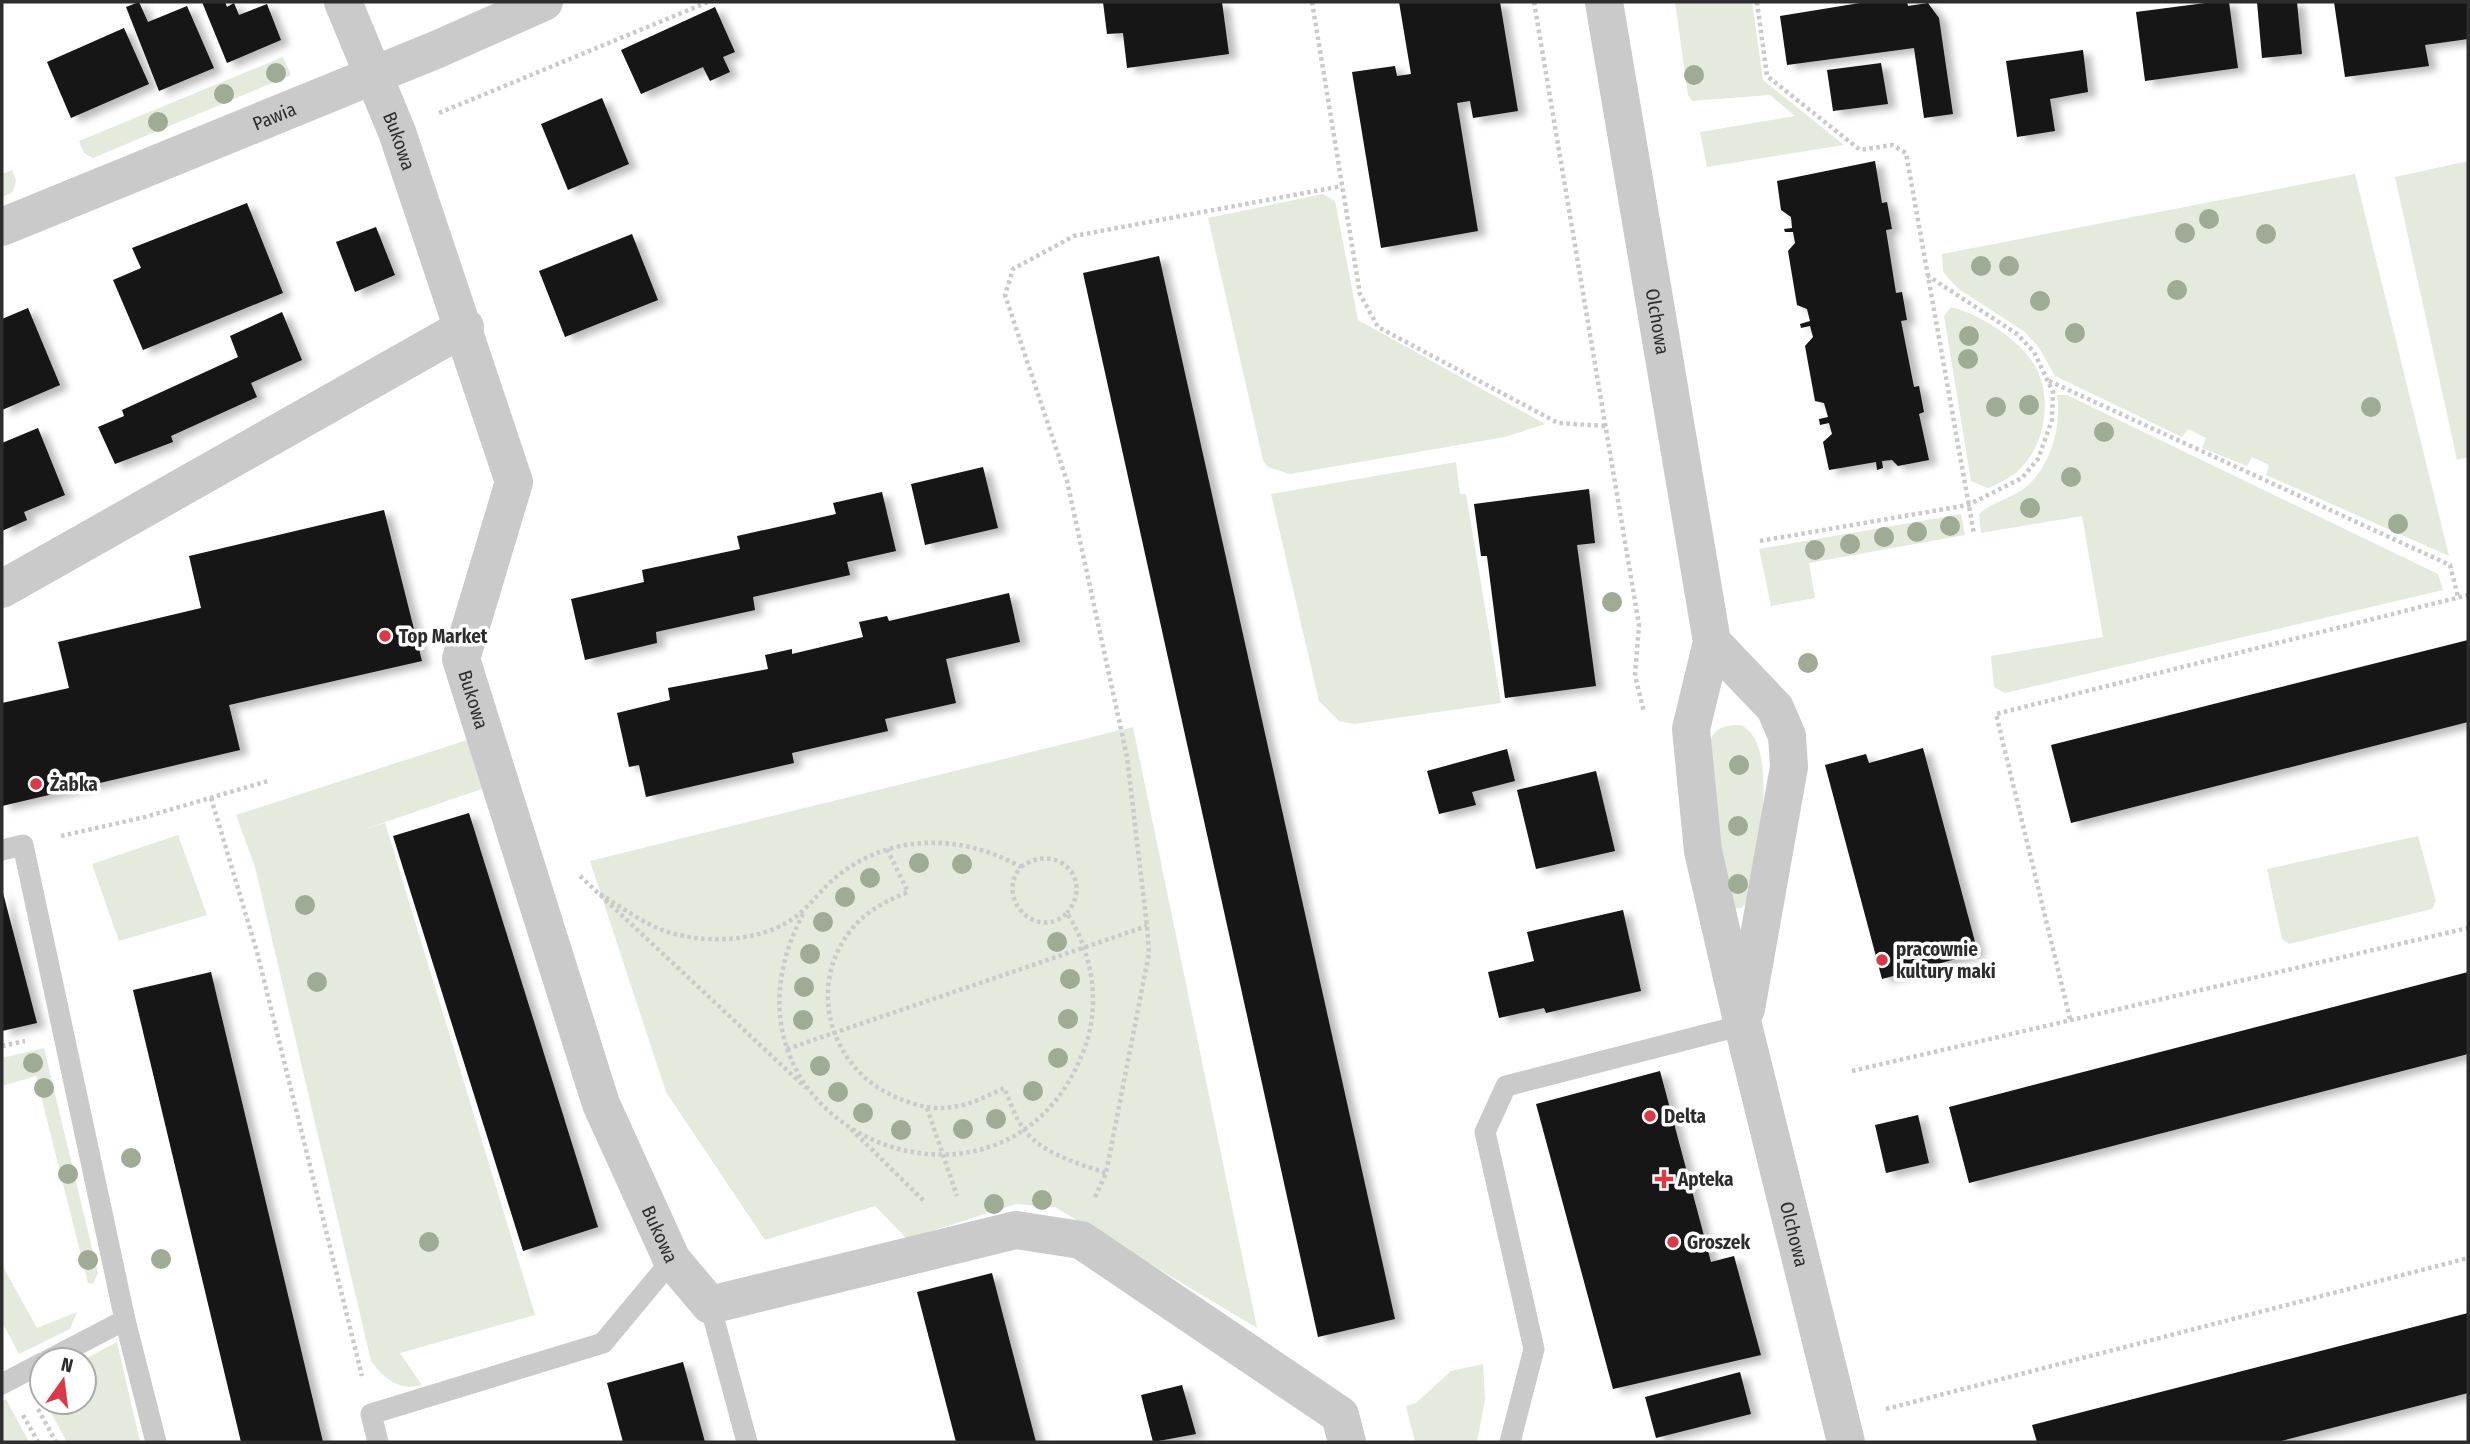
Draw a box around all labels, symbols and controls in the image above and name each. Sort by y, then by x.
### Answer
street label: Pawia [249,97,299,135]
street label: Bukowa [378,108,420,173]
street label: Olchowa [1641,287,1674,356]
place label: Top Market [399,625,488,648]
marker: Top Market [377,628,393,644]
street label: Bukowa [453,667,493,732]
place label: Żabka [50,772,98,796]
marker: Żabka [28,776,44,792]
place label: pracownie kultury maki [1896,938,1996,983]
marker: pracownie kultury maki [1874,952,1890,968]
place label: Delta [1664,1105,1706,1128]
marker: Delta [1642,1108,1658,1124]
place label: Apteka [1677,1168,1733,1191]
marker: Apteka [1656,1171,1672,1187]
street label: Olchowa [1775,1199,1813,1269]
street label: Bukowa [637,1202,683,1267]
place label: Groszek [1687,1231,1751,1254]
marker: Groszek [1665,1234,1681,1250]
north arrow [28,1346,98,1416]
text: N [59,1352,75,1378]

